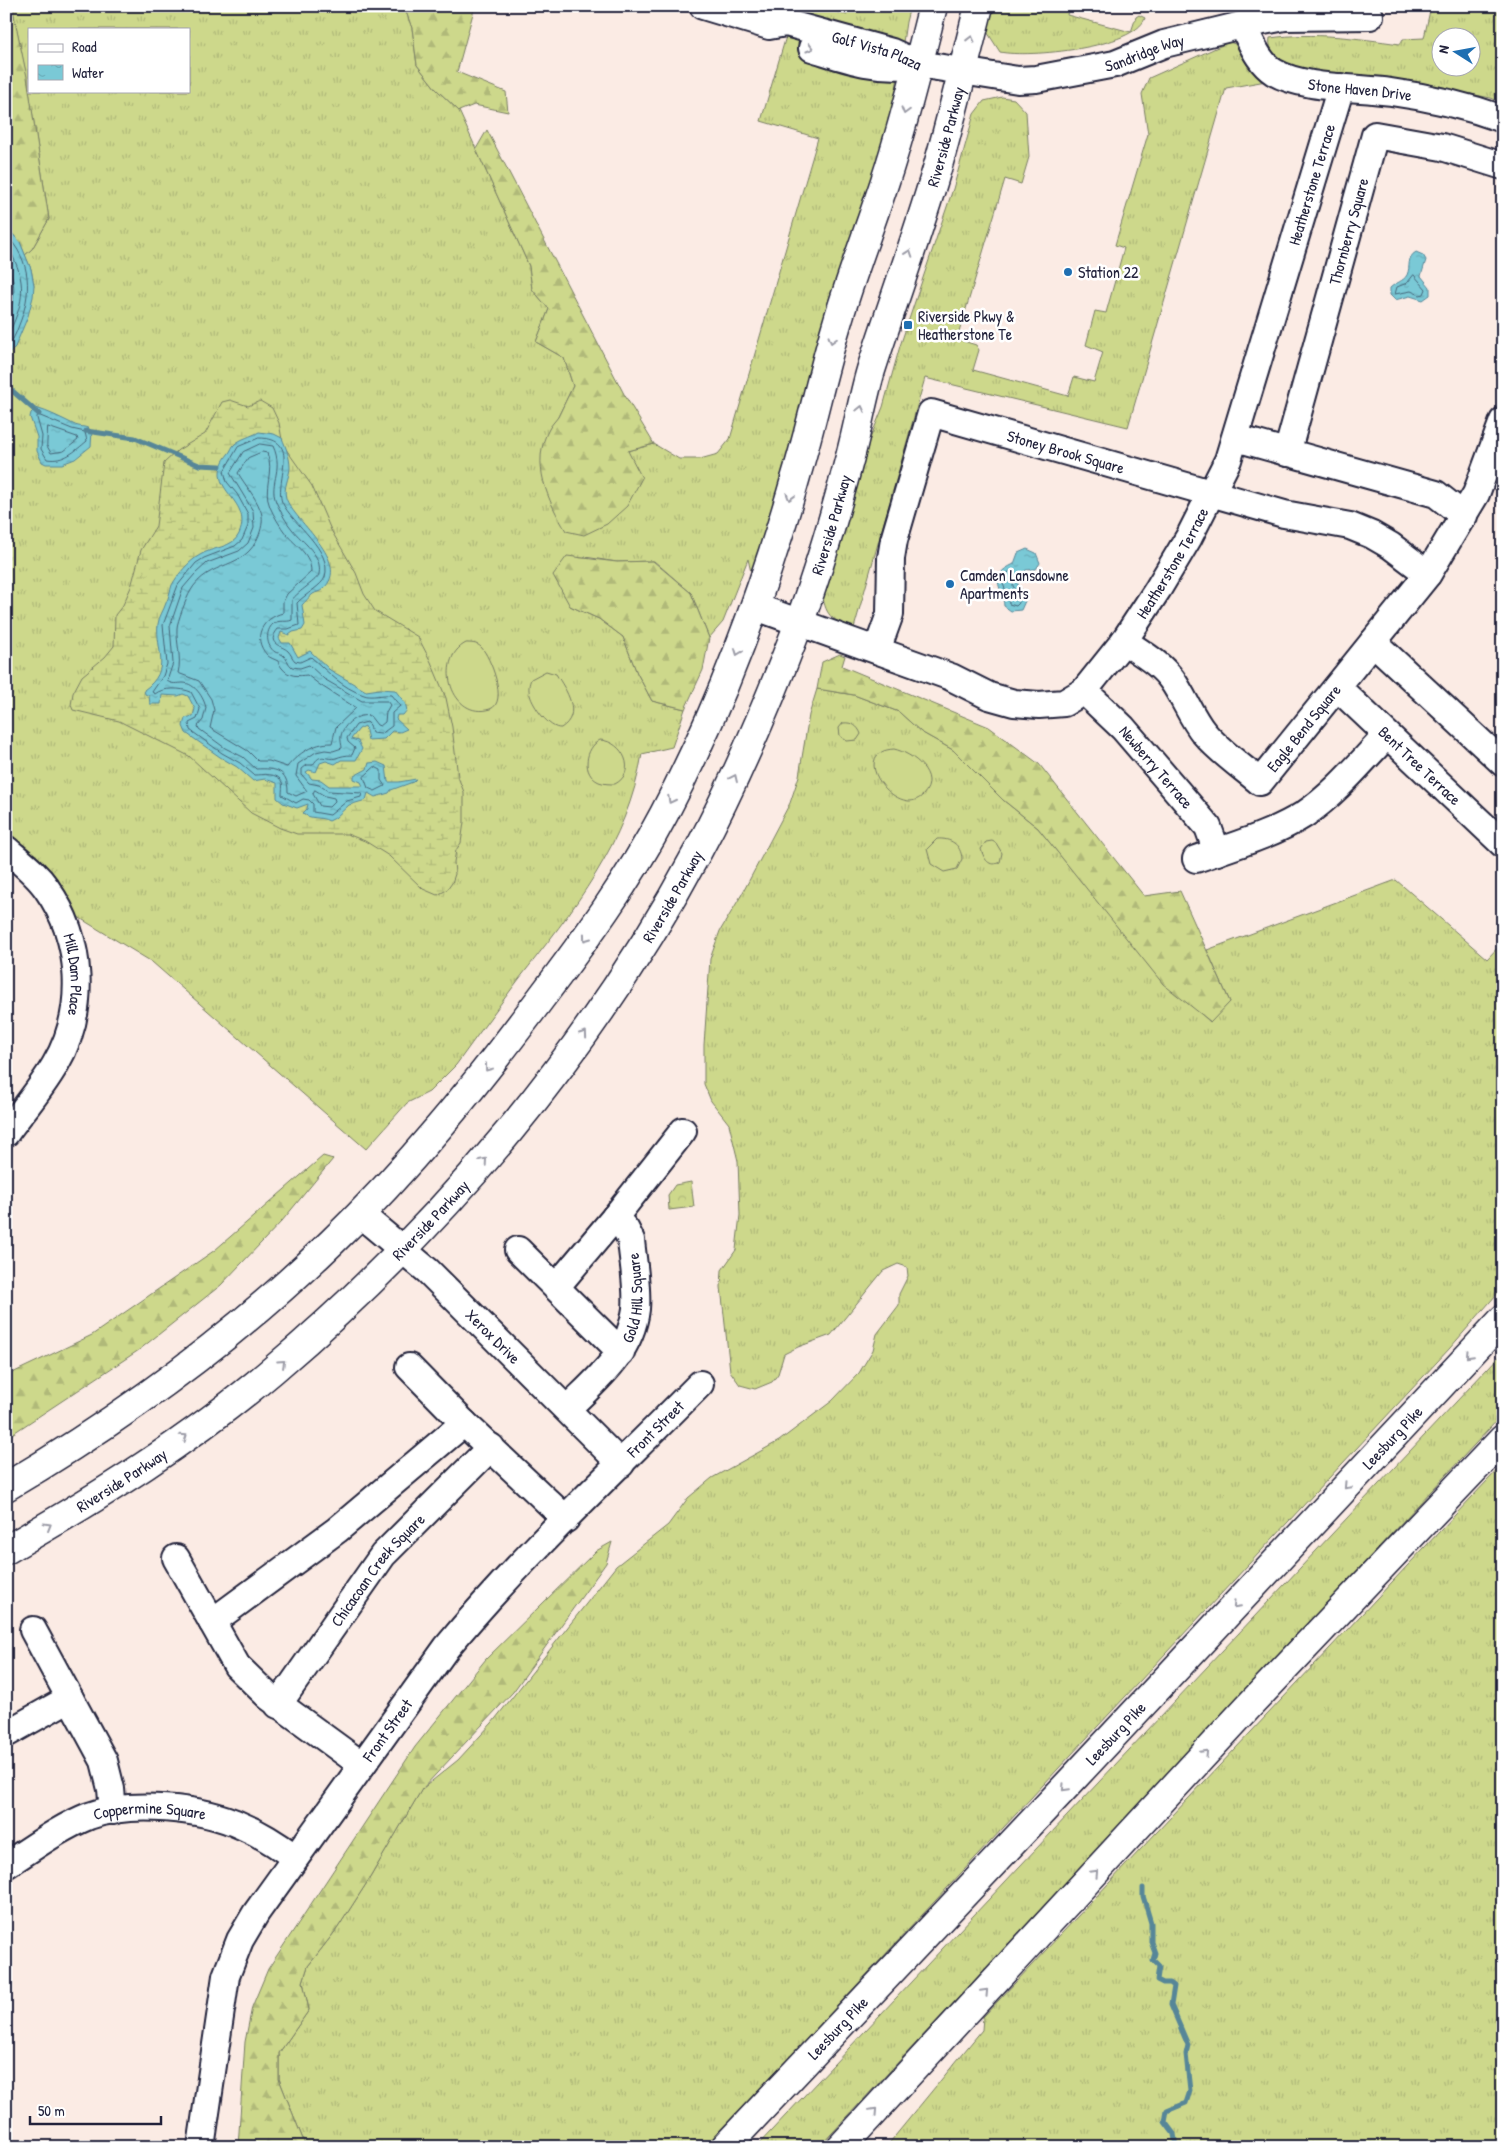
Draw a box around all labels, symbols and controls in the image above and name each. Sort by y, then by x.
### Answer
street label: Golf Vista Plaza [829,25,925,75]
legend [28,28,190,92]
street label: Sandridge Way [1103,28,1186,77]
north arrow [1432,28,1482,78]
one-way arrow [965,35,976,43]
text: Road [72,36,97,57]
one-way arrow [806,42,814,52]
text: N [1433,43,1453,55]
text: Water [72,62,104,83]
street label: Stone Haven Drive [1306,73,1414,106]
street label: Riverside Parkway [921,84,969,190]
one-way arrow [901,106,911,114]
street label: Heatherstone Terrace [1283,121,1340,248]
street label: Thornberry Square [1323,175,1374,287]
one-way arrow [903,250,913,258]
place label: Station 22 [1078,261,1139,283]
marker: Station 22 [1062,266,1074,278]
place label: Riverside Pkwy & Heatherstone Te [918,305,1014,345]
marker: Riverside Pkwy & Heatherstone Te [902,319,914,331]
one-way arrow [827,336,838,345]
one-way arrow [855,404,866,413]
street label: Stoney Brook Square [1005,424,1128,479]
street label: Riverside Parkway [806,472,856,578]
one-way arrow [786,493,796,501]
street label: Heatherstone Terrace [1131,503,1214,623]
place label: Camden Lansdowne Apartments [960,564,1069,604]
marker: Camden Lansdowne Apartments [944,578,956,590]
one-way arrow [734,647,744,656]
street label: Eagle Bend Square [1262,679,1346,776]
street label: Newberry Terrace [1114,721,1199,814]
street label: Bent Tree Terrace [1374,721,1466,810]
one-way arrow [727,774,738,783]
one-way arrow [667,795,677,804]
street label: Riverside Parkway [637,846,708,947]
street label: Mill Dam Place [58,931,88,1018]
one-way arrow [583,932,591,941]
one-way arrow [578,1030,587,1039]
one-way arrow [485,1062,494,1072]
one-way arrow [478,1158,487,1167]
street label: Riverside Parkway [387,1175,474,1265]
street label: Gold Hill Square [616,1251,648,1346]
street label: Xerox Drive [461,1304,526,1369]
one-way arrow [1466,1349,1475,1358]
one-way arrow [276,1359,285,1368]
street label: Front Street [621,1395,689,1463]
street label: Leesburg Pike [1357,1401,1428,1474]
one-way arrow [179,1434,188,1443]
street label: Riverside Parkway [72,1443,171,1517]
one-way arrow [1344,1481,1353,1490]
street label: Chicacoan Creek Square [325,1508,430,1631]
one-way arrow [43,1522,52,1532]
one-way arrow [1233,1599,1242,1608]
street label: Front Street [357,1694,418,1767]
street label: Leesburg Pike [1080,1696,1151,1770]
one-way arrow [1199,1750,1208,1759]
one-way arrow [1062,1782,1071,1791]
street label: Coppermine Square [90,1797,209,1825]
one-way arrow [1089,1869,1098,1878]
one-way arrow [979,1988,988,1997]
street label: Leesburg Pike [802,1991,873,2064]
scale bar [30,2093,161,2125]
text: 50 m [38,2100,65,2121]
one-way arrow [868,2108,877,2117]

